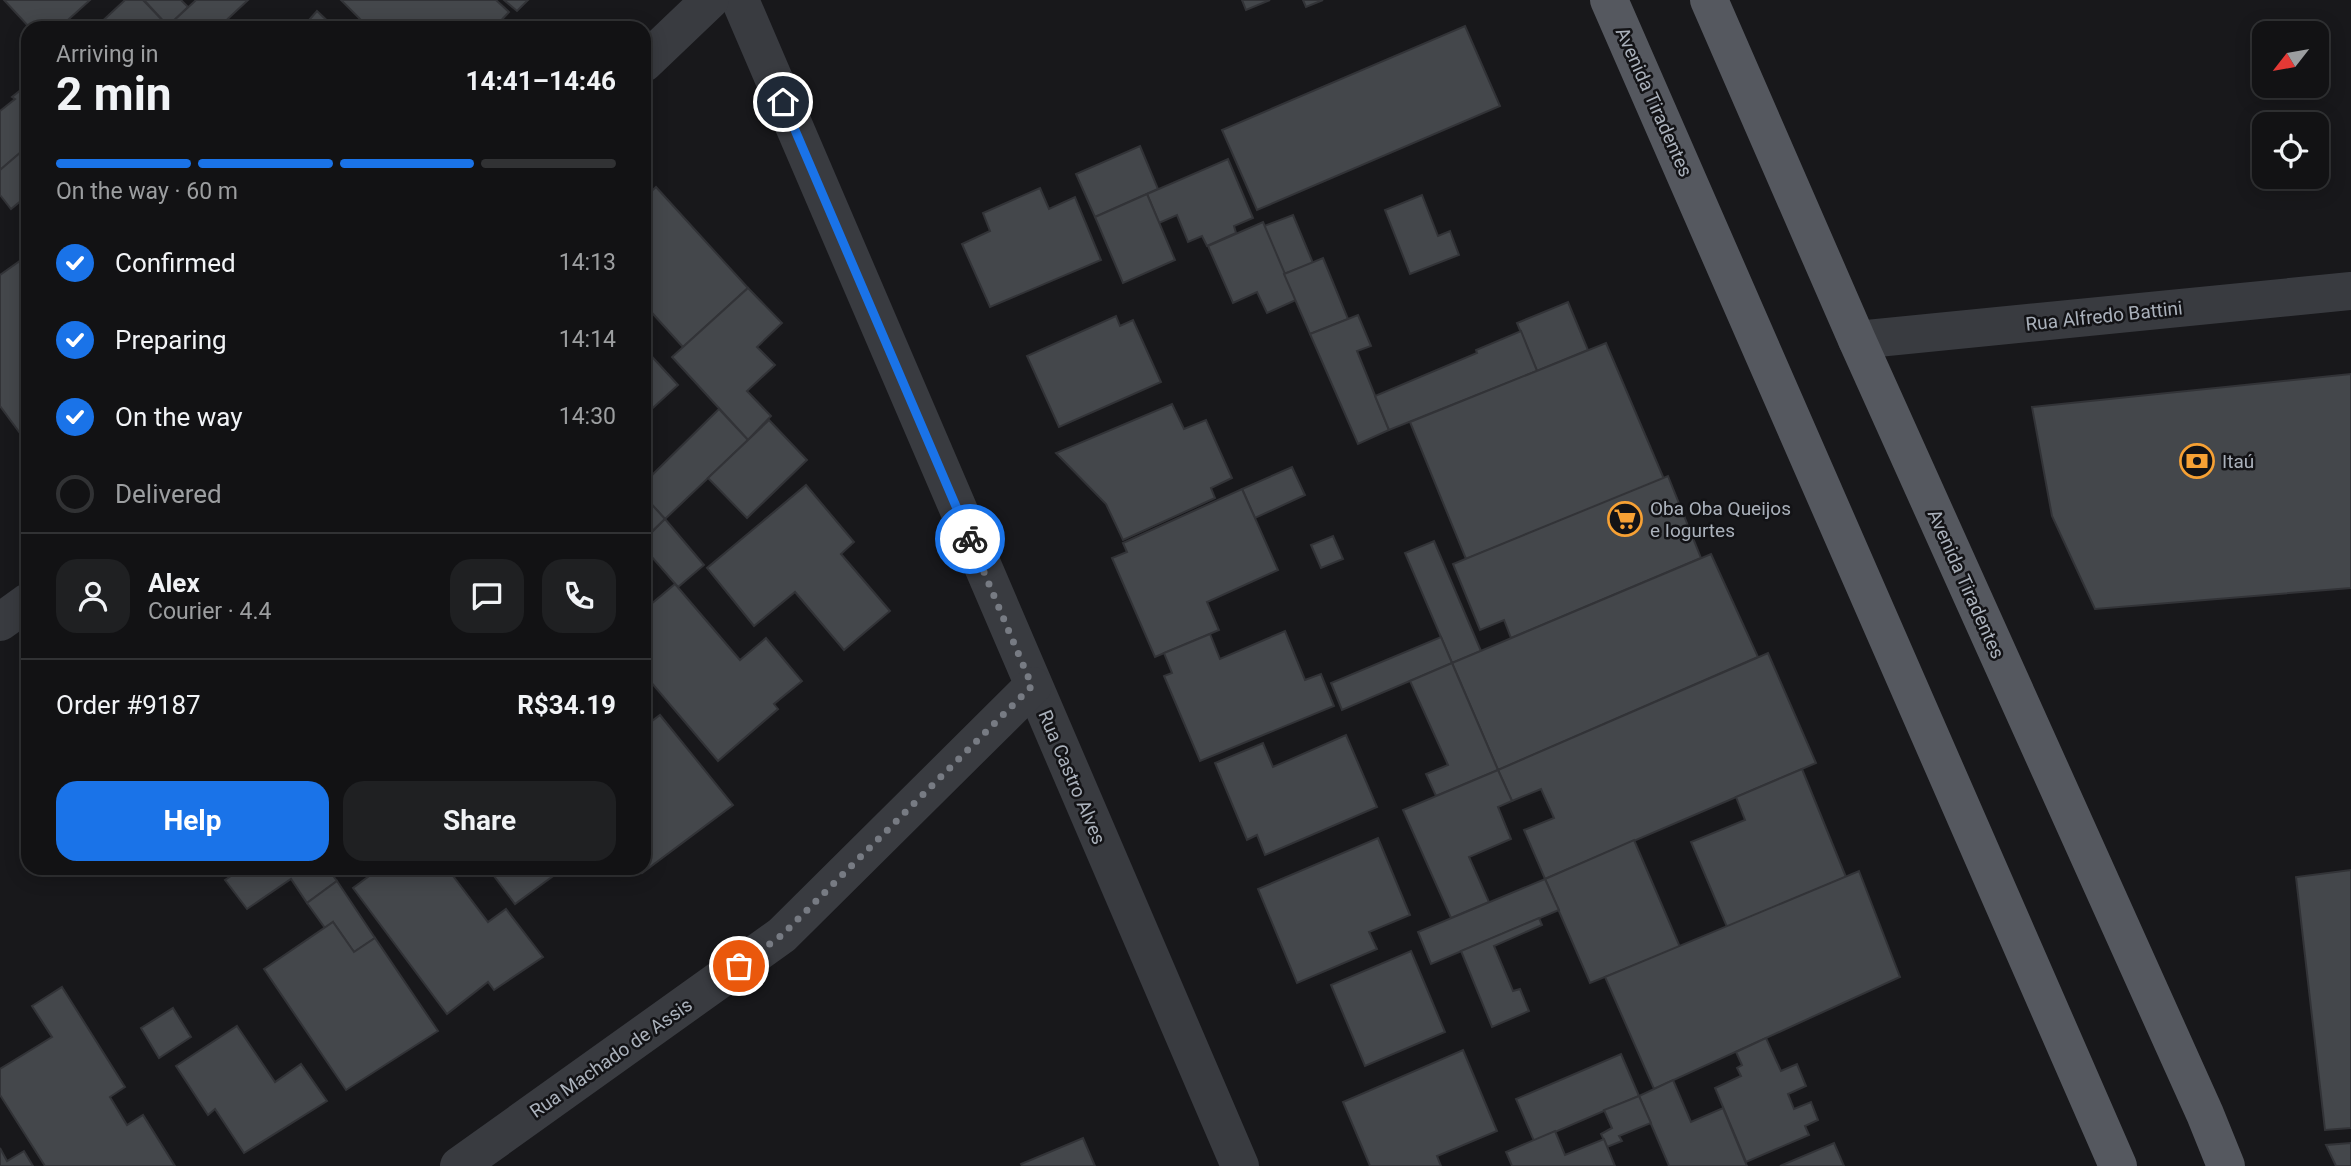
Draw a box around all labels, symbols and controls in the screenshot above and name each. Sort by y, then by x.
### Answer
north arrow [2252,21,2329,98]
map controls [2252,21,2329,189]
street label: Avenida Tiradentes [1611,24,1697,180]
text: Arriving in [56,41,159,68]
text: 14:41–14:46 [466,66,616,96]
text: 2 min [56,67,172,121]
pin [753,72,813,132]
icon: home [764,83,802,121]
button: locate [2252,112,2329,189]
text: On the way · 60 m [56,178,238,205]
icon: check [56,244,94,282]
text: Confirmed [115,248,236,278]
text: 14:13 [559,249,616,276]
street label: Rua Alfredo Battini [2024,296,2184,336]
icon: check [56,321,94,359]
text: Preparing [115,325,227,355]
text: 14:14 [559,326,616,353]
icon: check [56,398,94,436]
text: On the way [115,402,243,432]
text: 14:30 [559,403,616,430]
bank icon: Itaú [2178,442,2216,480]
place label: Itaú [2222,450,2254,473]
text: Delivered [115,479,222,509]
place label: Oba Oba Queijos e Iogurtes [1650,497,1791,542]
supermarket icon: Oba Oba Queijos e Iogurtes [1606,500,1644,538]
courier [935,504,1005,574]
street label: Avenida Tiradentes [1923,506,2009,662]
icon: bike [951,520,989,558]
button: person [56,559,130,633]
button: chat [450,559,524,633]
button: phone [542,559,616,633]
text: Alex [148,568,200,598]
text: Courier · 4.4 [148,598,271,625]
text: Order #9187 [56,690,201,720]
text: R$34.19 [517,690,616,720]
street label: Rua Castro Alves [1033,706,1111,848]
button: Help [56,781,329,861]
button: Share [343,781,616,861]
pin [709,936,769,996]
icon: bag [720,947,758,985]
street label: Rua Machado de Assis [525,993,697,1123]

